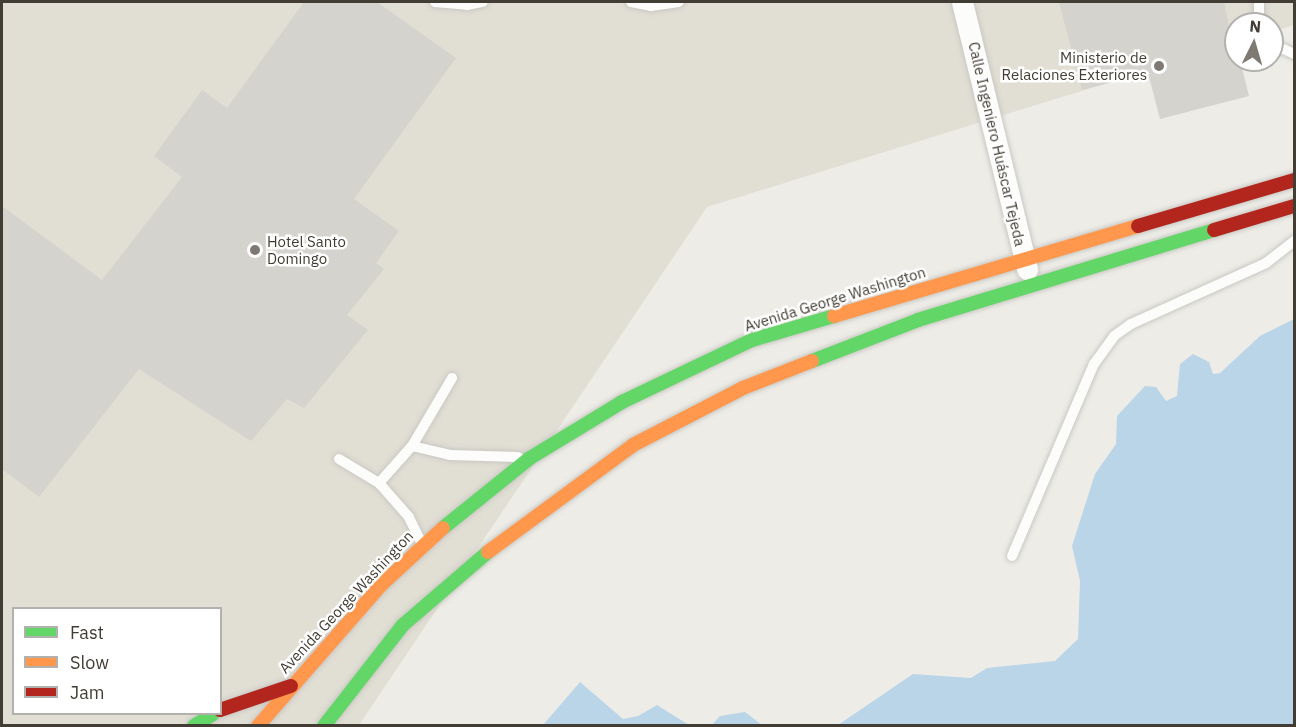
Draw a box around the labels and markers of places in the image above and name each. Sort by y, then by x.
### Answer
place label: Ministerio de Relaciones Exteriores [1002,48,1147,83]
marker: Ministerio de Relaciones Exteriores [1152,59,1166,73]
place label: Hotel Santo Domingo [267,232,346,267]
marker: Hotel Santo Domingo [248,243,262,257]

